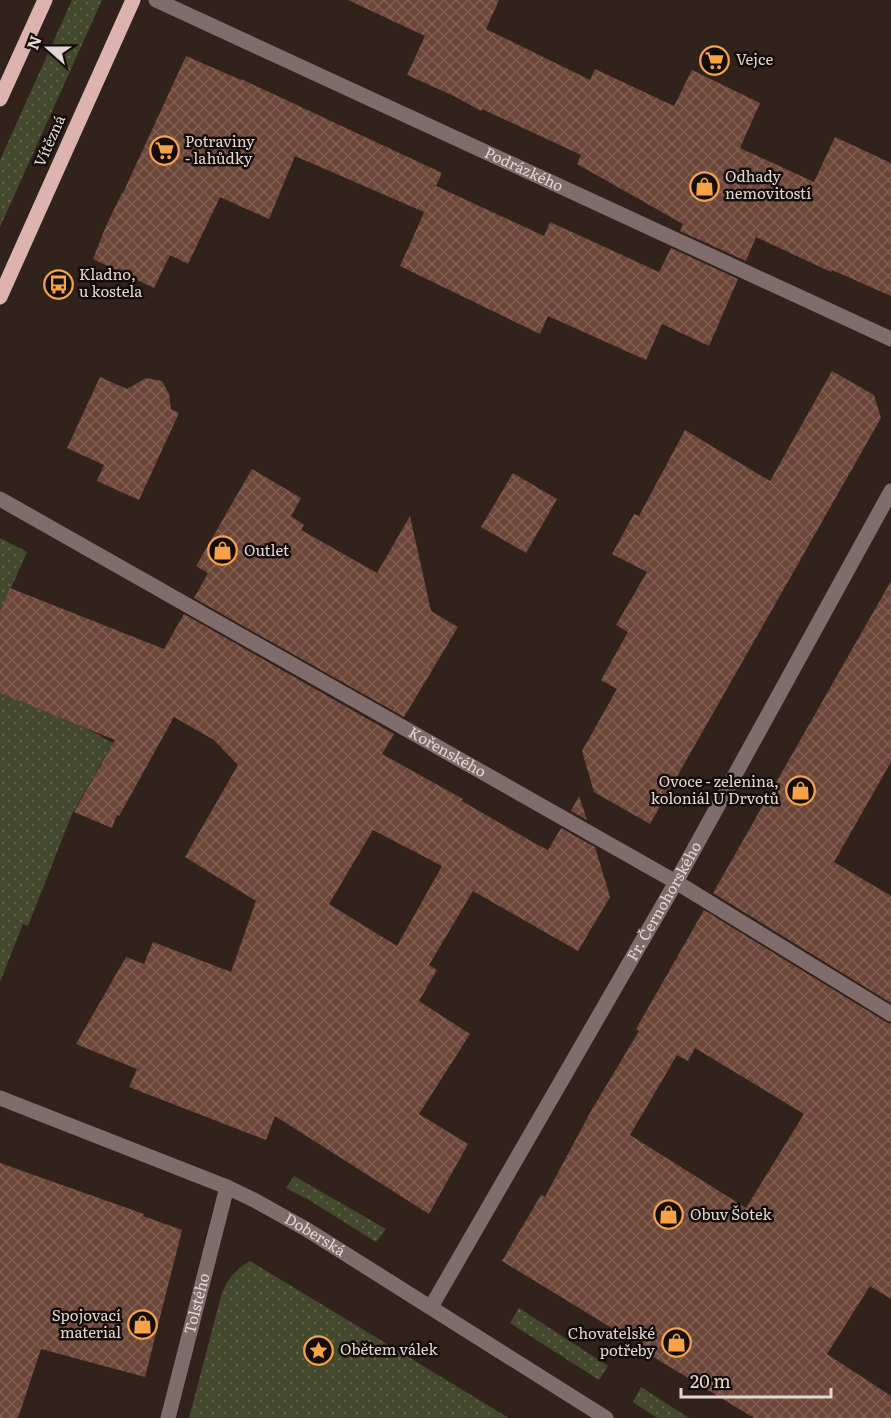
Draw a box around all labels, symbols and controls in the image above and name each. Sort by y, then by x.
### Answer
north arrow [18,18,78,78]
text: N [19,32,47,53]
supermarket icon: Vejce [699,44,731,76]
place label: Vejce [736,47,773,70]
street label: Vítězná [27,110,71,170]
place label: Potraviny - lahůdky [185,129,255,169]
supermarket icon: Potraviny - lahůdky [148,135,180,167]
street label: Podrázkého [481,140,568,197]
place label: Odhady nemovitostí [725,164,811,204]
shop icon: Odhady nemovitostí [688,170,720,202]
place label: Kladno, u kostela [79,262,143,302]
bus stop icon: Kladno, u kostela [42,268,74,300]
shop icon: Outlet [207,535,239,567]
place label: Outlet [244,538,289,561]
street label: Kořenského [405,720,491,782]
place label: Ovoce - zelenina, koloniál U Drvotů [651,769,779,809]
shop icon: Ovoce - zelenina, koloniál U Drvotů [784,775,816,807]
street label: Fr. Černohorského [620,836,706,965]
shop icon: Obuv Šotek [653,1199,685,1231]
place label: Obuv Šotek [690,1202,772,1225]
street label: Doberská [281,1206,351,1262]
street label: Tolstého [177,1270,215,1336]
place label: Spojovací material [52,1303,121,1343]
shop icon: Spojovací material [126,1309,158,1341]
place label: Chovatelské potřeby [568,1321,655,1361]
shop icon: Chovatelské potřeby [660,1327,692,1359]
place icon: Obětem válek [303,1334,335,1366]
place label: Obětem válek [340,1337,438,1360]
scale bar [681,1361,831,1399]
text: 20 m [690,1367,731,1394]

